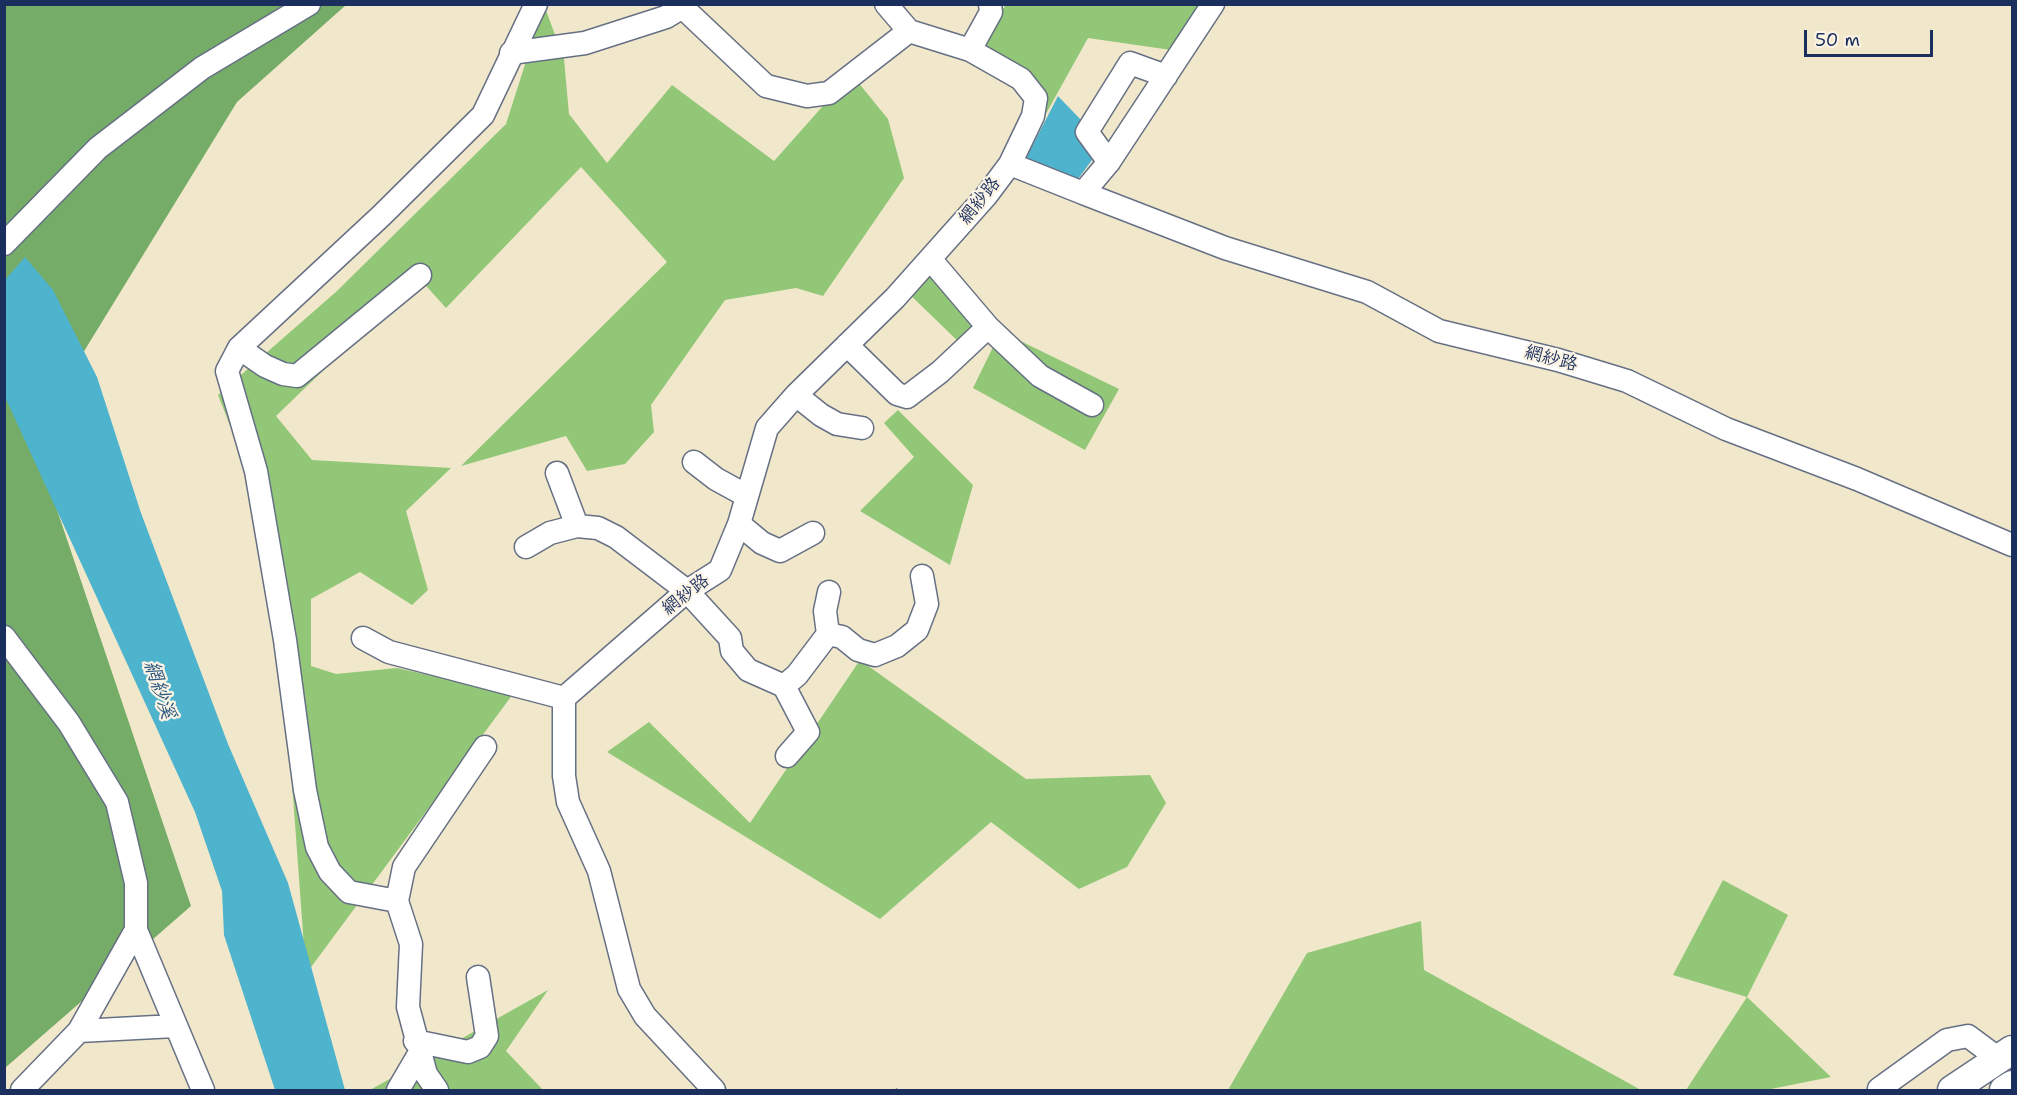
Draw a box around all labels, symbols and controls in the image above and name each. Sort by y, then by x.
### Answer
scale bar [1807,18,1936,56]
text: 50 m [1815,28,1860,52]
street label: 網紗路 [955,173,1005,229]
street label: 網紗路 [1522,342,1580,376]
street label: 網紗路 [658,570,714,620]
water label: 網紗溪 [138,658,180,722]

